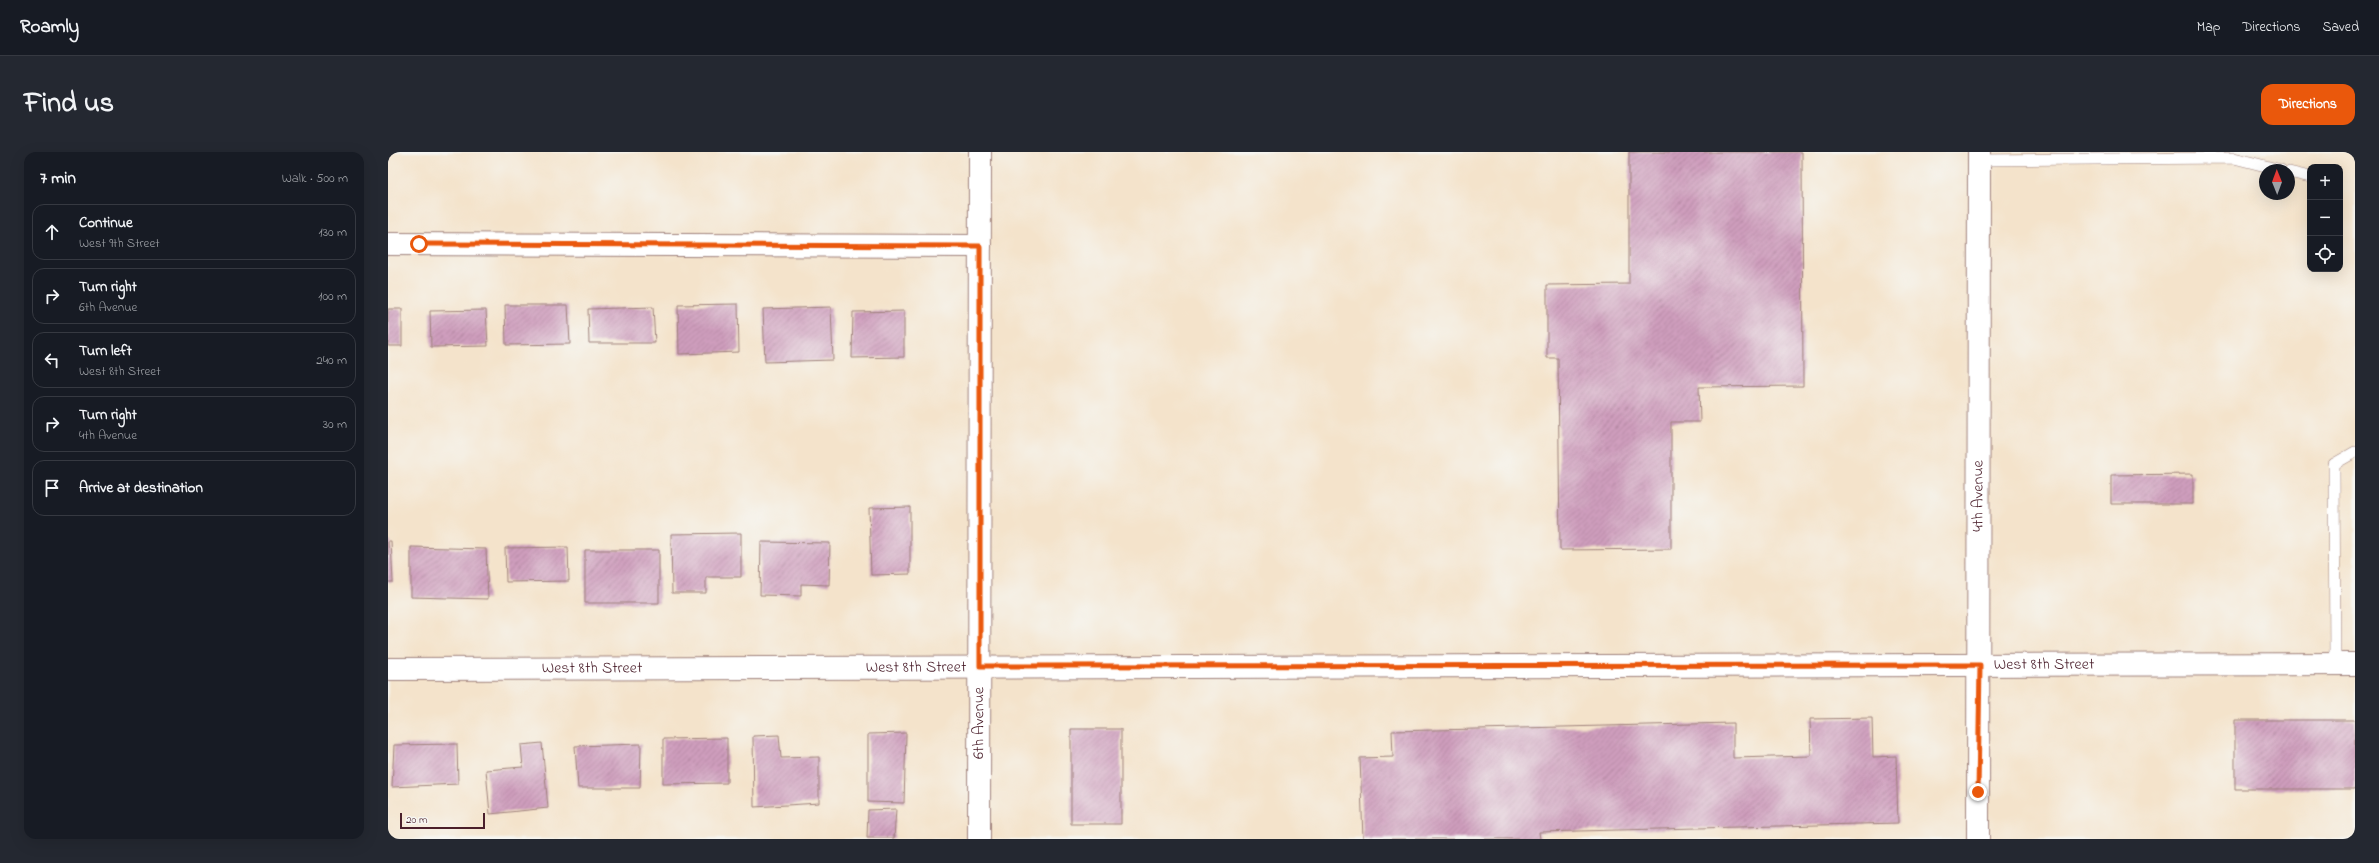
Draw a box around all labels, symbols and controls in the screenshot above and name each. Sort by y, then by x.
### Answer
text: Roamly [20,14,79,41]
text: Map [2197,17,2220,38]
text: Directions [2242,17,2300,38]
text: Saved [2322,17,2359,38]
text: Find us [24,84,114,125]
button: Directions [2261,84,2355,125]
north arrow [2259,164,2295,200]
map controls [2307,164,2343,272]
button: + [2307,164,2343,200]
text: 7 min [40,166,76,191]
text: Walk · 500 m [282,169,348,188]
button: − [2307,200,2343,236]
text: Continue [79,212,133,234]
icon: ahead [41,221,63,243]
text: 130 m [319,223,347,242]
text: West 9th Street [79,234,160,253]
route start [410,235,428,253]
button: locate [2307,236,2343,272]
text: Turn right [79,276,137,298]
icon: right [41,285,63,307]
text: 100 m [318,287,347,306]
text: 6th Avenue [79,298,137,317]
text: Turn left [79,340,132,362]
icon: left [41,349,63,371]
text: 240 m [316,351,347,370]
text: West 8th Street [79,362,161,381]
text: Turn right [79,404,137,426]
icon: right [41,413,63,435]
text: 30 m [323,415,347,434]
text: 4th Avenue [79,426,137,445]
street label: 4th Avenue [1966,459,1991,532]
icon: arrive [41,477,63,499]
text: Arrive at destination [79,477,203,499]
street label: West 8th Street [1994,653,2095,677]
street label: West 8th Street [542,656,643,681]
street label: West 8th Street [866,656,967,680]
street label: 6th Avenue [967,686,991,759]
route end [1969,783,1987,801]
scale bar [400,811,485,830]
text: 20 m [406,812,428,828]

